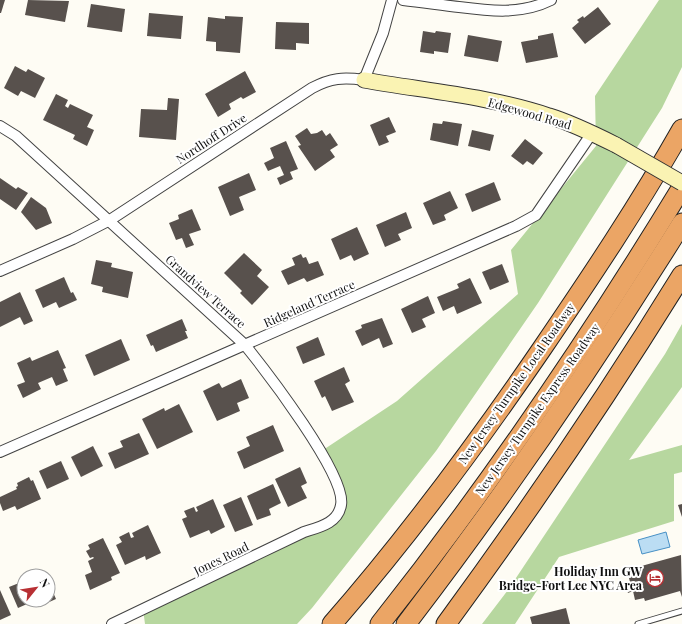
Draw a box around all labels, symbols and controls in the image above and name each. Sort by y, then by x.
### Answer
street label: Edgewood Road [486,93,574,133]
street label: Nordhoff Drive [173,109,249,167]
street label: Grandview Terrace [163,251,249,331]
street label: Ridgeland Terrace [261,276,357,330]
street label: New Jersey Turnpike Local Roadway [454,299,578,467]
street label: New Jersey Turnpike Express Roadway [471,320,603,498]
street label: Jones Road [190,538,251,579]
place label: Holiday Inn GW Bridge-Fort Lee NYC Area [499,563,643,593]
north arrow [16,568,56,608]
hotel icon: Holiday Inn GW Bridge-Fort Lee NYC Area [645,568,665,588]
text: N [37,576,54,590]

